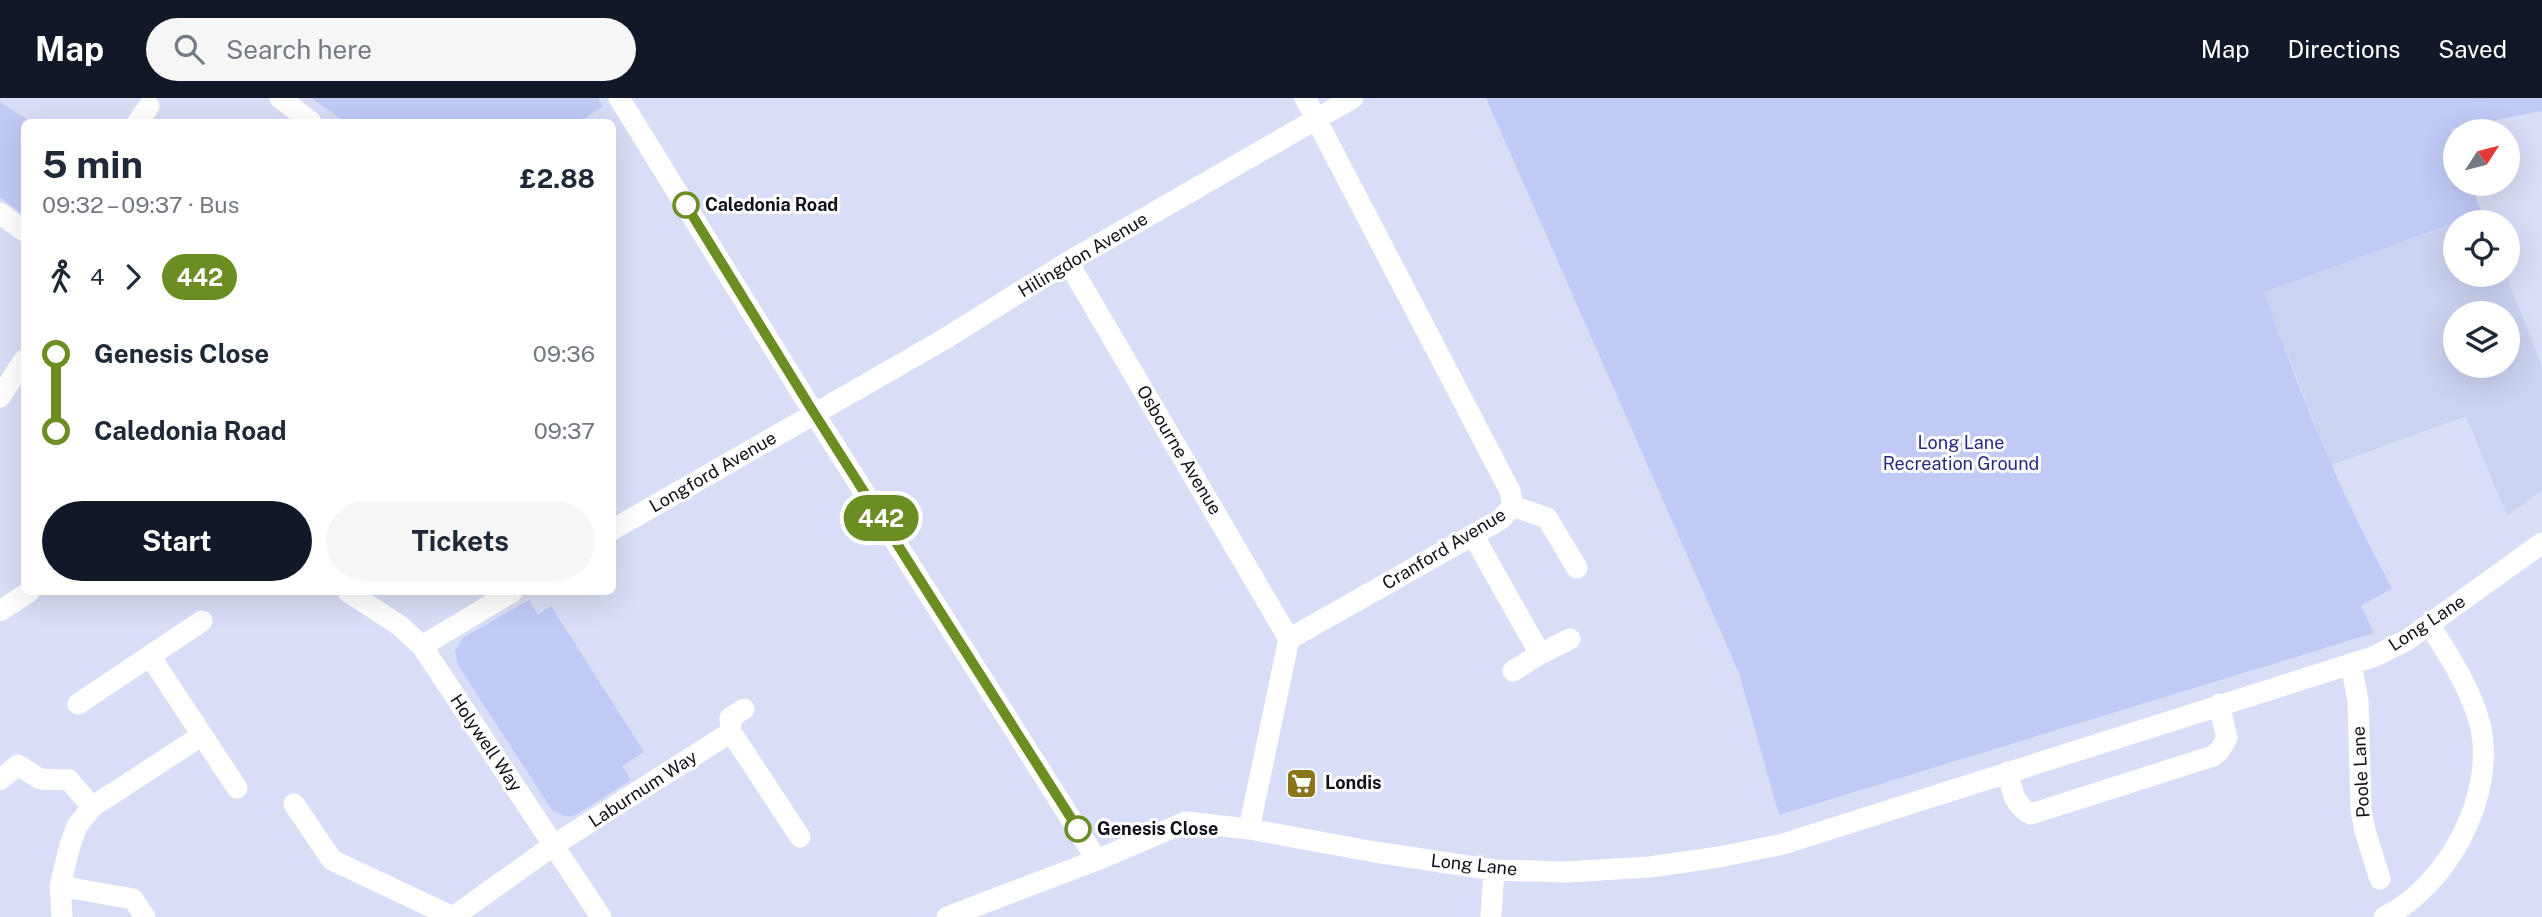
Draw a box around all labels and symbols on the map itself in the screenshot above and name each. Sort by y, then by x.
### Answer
north arrow [2443,119,2520,196]
marker: Caledonia Road [673,192,699,218]
place label: Caledonia Road [705,194,838,215]
street label: Hilingdon Avenue [1014,208,1151,301]
street label: Osbourne Avenue [1132,381,1226,518]
street label: Longford Avenue [646,427,780,516]
park label: Long Lane Recreation Ground [1883,432,2039,474]
line badge: 442 [841,495,921,541]
street label: Cranford Avenue [1378,503,1509,594]
street label: Long Lane [2385,590,2469,655]
street label: Holywell Way [446,690,527,796]
street label: Poole Lane [2348,726,2373,818]
street label: Laburnum Way [585,746,701,831]
supermarket icon: Londis [1285,766,1319,800]
place label: Londis [1325,772,1382,793]
marker: Genesis Close [1065,816,1091,842]
place label: Genesis Close [1097,818,1218,839]
street label: Long Lane [1430,850,1518,879]

